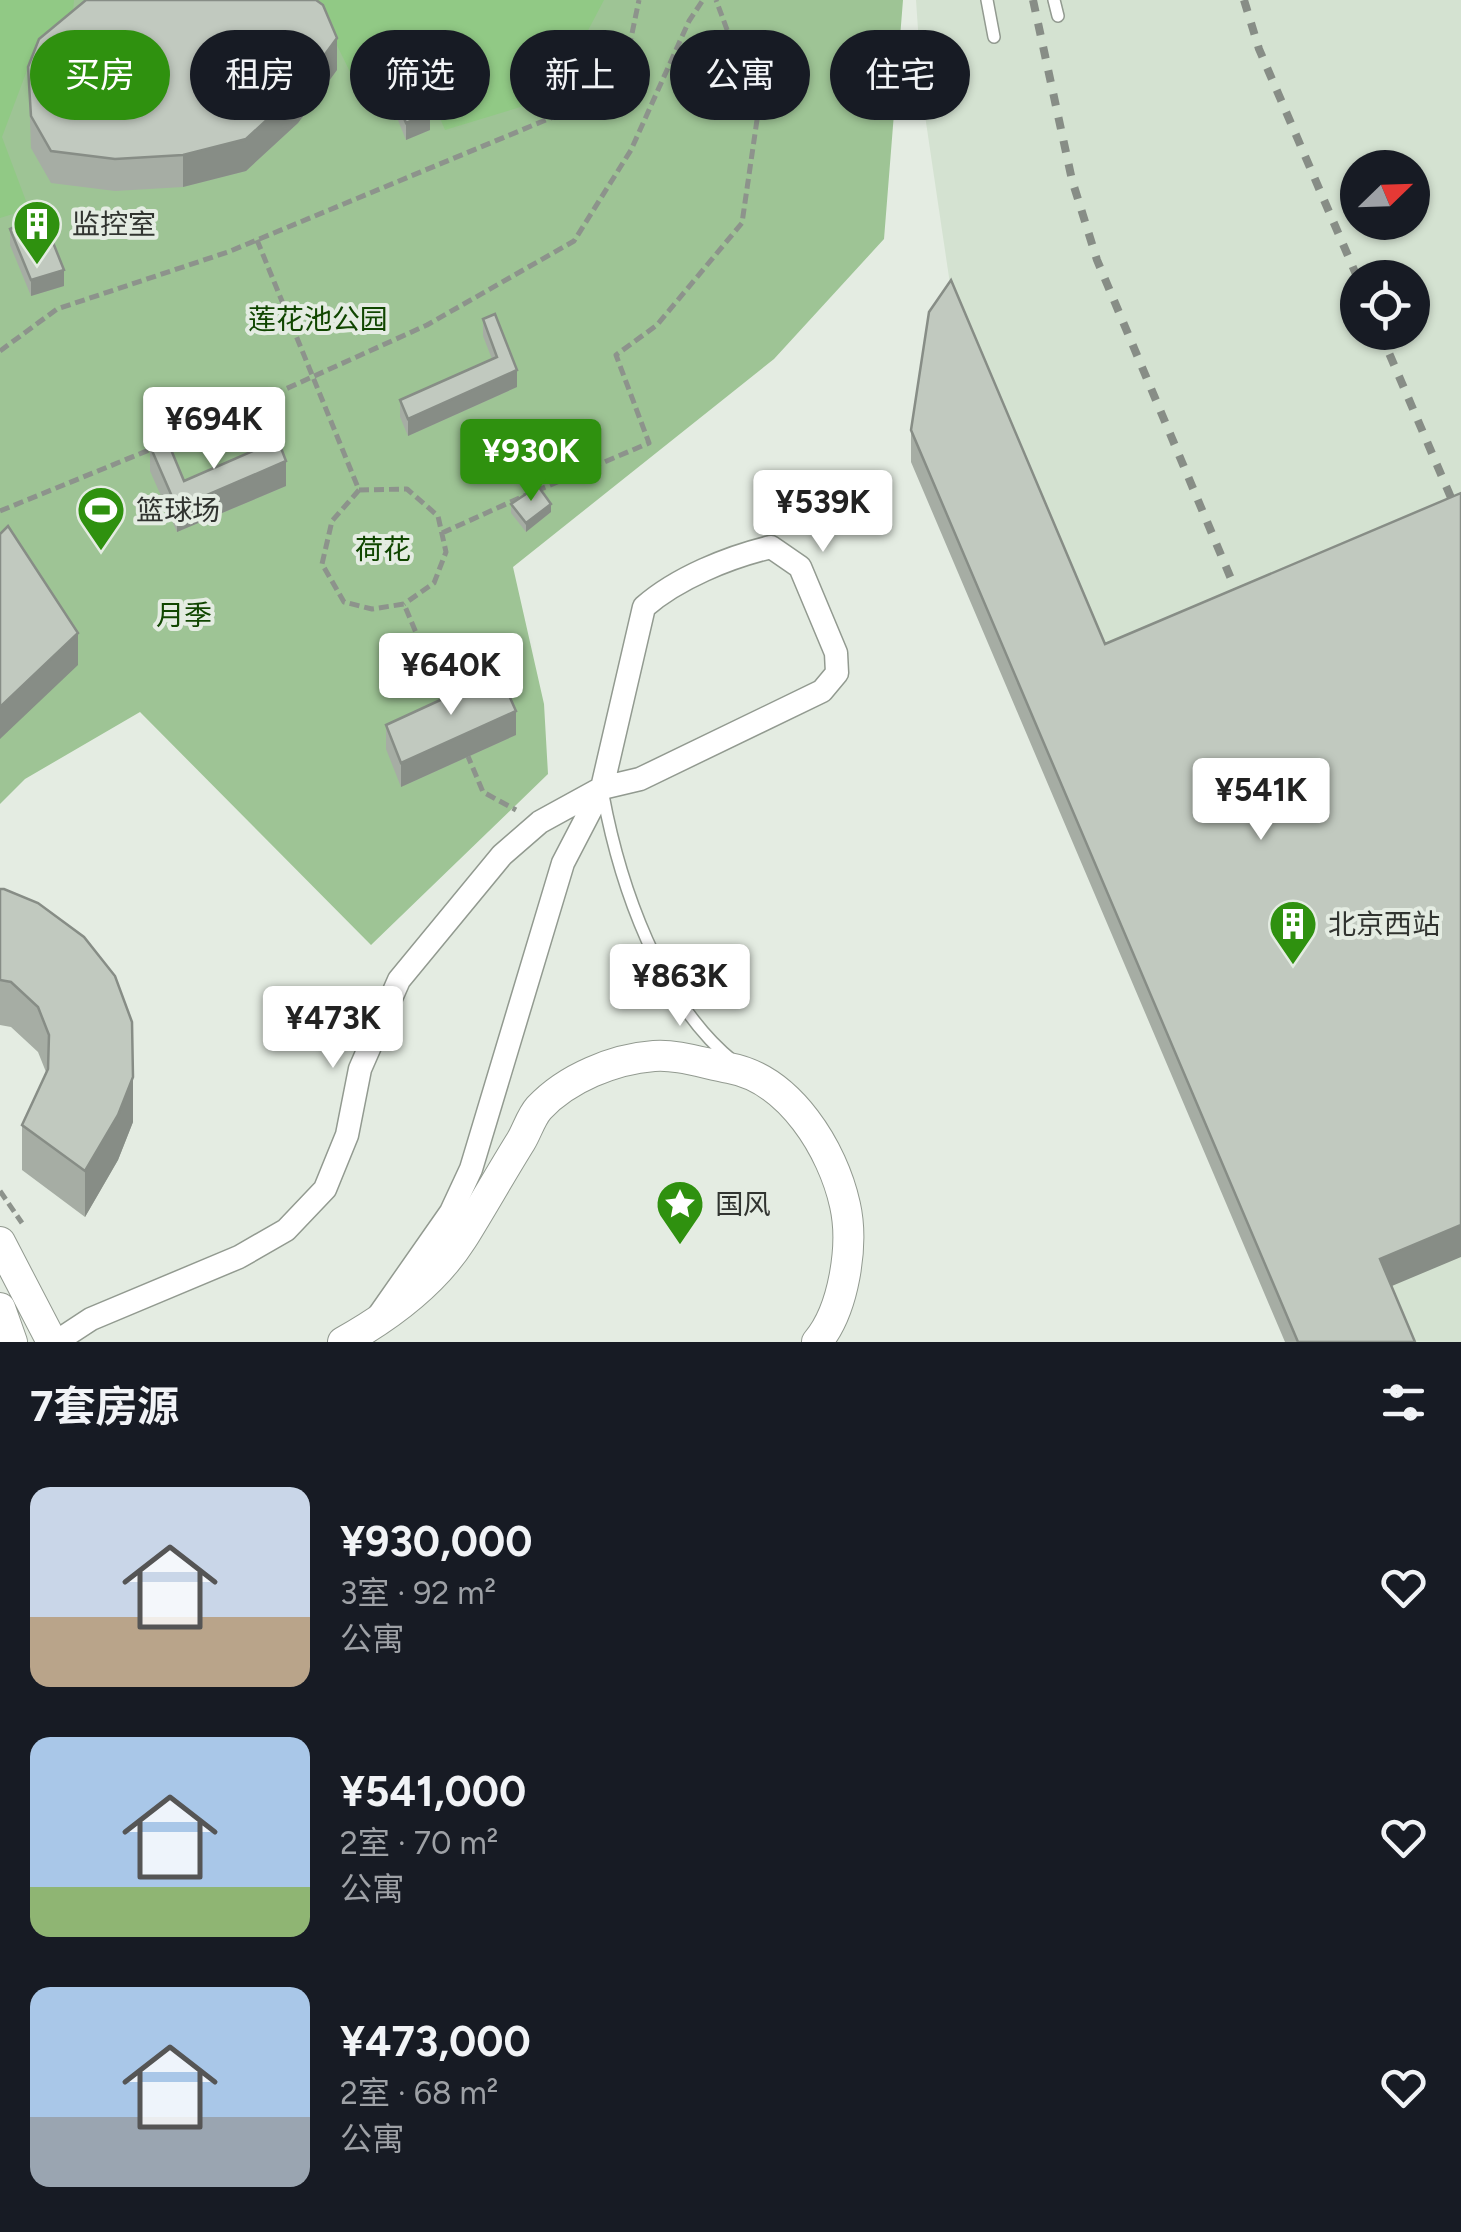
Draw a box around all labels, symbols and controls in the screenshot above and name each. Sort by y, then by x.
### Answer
chip: 买房 [30,30,170,120]
chip: 租房 [190,30,330,120]
chip: 筛选 [350,30,490,120]
chip: 新上 [510,30,650,120]
chip: 公寓 [670,30,810,120]
chip: 住宅 [830,30,970,120]
north arrow [1340,150,1430,240]
map controls [1340,150,1430,350]
building icon: 监控室 [11,198,63,266]
place label: 监控室 [72,207,156,241]
button: locate [1340,260,1430,350]
park label: 莲花池公园 [248,302,388,336]
pin: ¥694K [144,387,284,472]
text: ¥694K [165,400,263,438]
pin: ¥930K [461,419,601,504]
text: ¥930K [482,432,580,470]
pin: ¥539K [753,470,893,555]
text: ¥539K [775,483,871,521]
sports icon: 篮球场 [75,484,127,552]
place label: 篮球场 [136,493,220,527]
park label: 荷花 [355,532,411,566]
park label: 月季 [156,598,212,632]
pin: ¥640K [381,633,521,718]
text: ¥640K [401,646,501,684]
pin: ¥541K [1191,758,1331,843]
text: ¥541K [1215,771,1307,809]
building icon: 北京西站 [1267,898,1319,966]
place label: 北京西站 [1328,907,1440,941]
pin: ¥863K [610,944,750,1029]
text: ¥863K [632,957,728,995]
pin: ¥473K [263,986,403,1071]
text: ¥473K [285,999,381,1037]
place icon: 国风 [654,1178,706,1246]
place label: 国风 [715,1187,771,1221]
icon: filters [1376,1375,1431,1430]
text: 7套房源 [30,1381,179,1432]
text: ¥930,000 [340,1516,532,1567]
icon: home [110,1527,230,1647]
icon: heart [1376,1560,1431,1615]
text: 3室 · 92 m² [340,1574,496,1612]
text: 公寓 [340,1620,404,1658]
text: ¥541,000 [340,1766,526,1817]
icon: home [110,1777,230,1897]
icon: heart [1376,1810,1431,1865]
text: 2室 · 70 m² [340,1824,498,1862]
text: 公寓 [340,1870,404,1908]
text: ¥473,000 [340,2016,531,2067]
icon: home [110,2027,230,2147]
icon: heart [1376,2060,1431,2115]
text: 2室 · 68 m² [340,2074,498,2112]
text: 公寓 [340,2120,404,2158]

